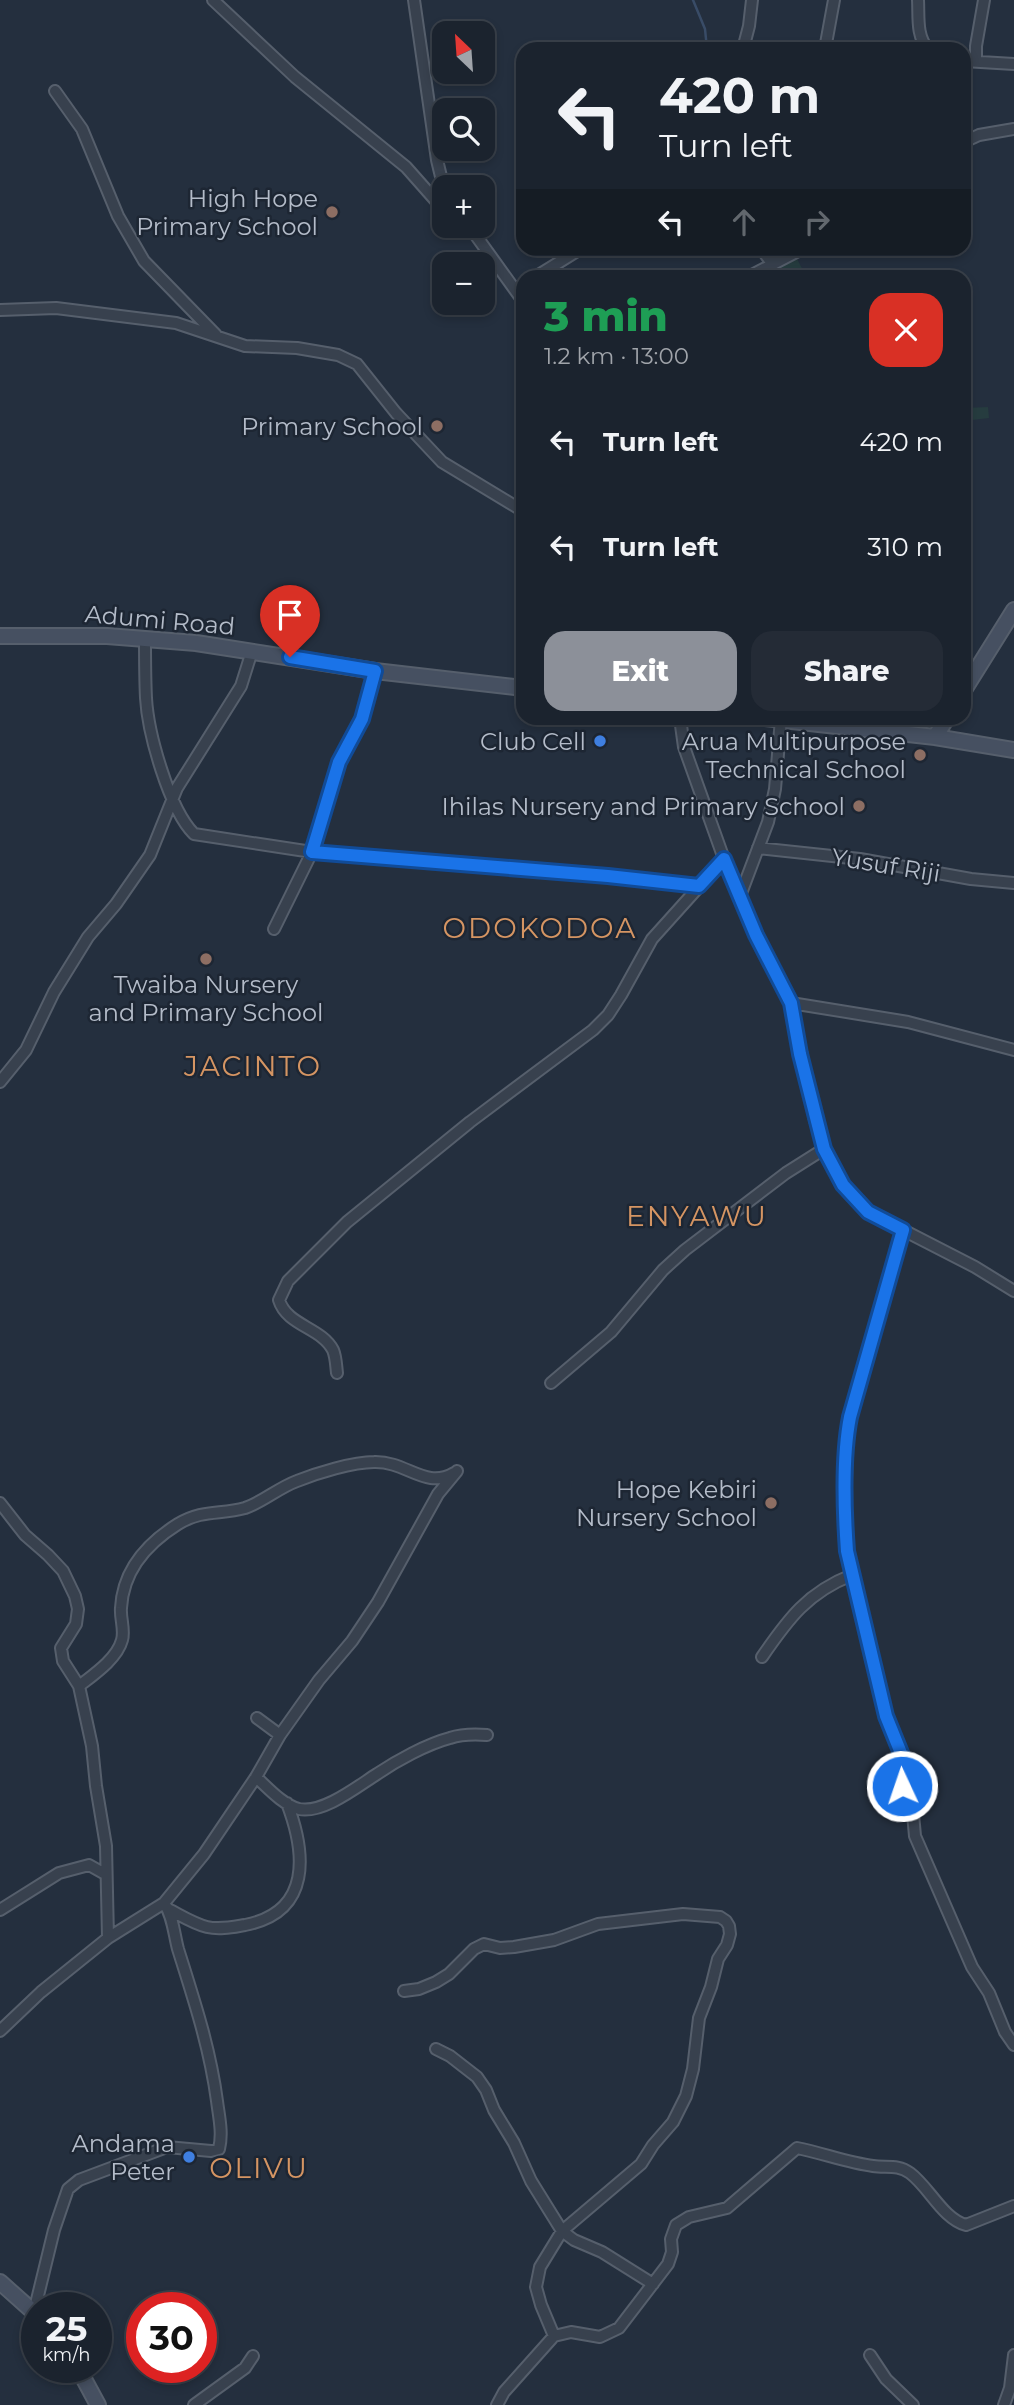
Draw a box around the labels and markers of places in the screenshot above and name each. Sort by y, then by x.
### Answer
place label: High Hope Primary School [136,184,318,241]
marker: High Hope Primary School [324,204,340,220]
place label: Primary School [241,412,423,441]
marker: Primary School [429,418,445,434]
pin [260,585,320,657]
place label: Club Cell [480,727,586,756]
place label: Arua Multipurpose Technical School [682,727,906,784]
marker: Club Cell [592,733,608,749]
marker: Arua Multipurpose Technical School [912,747,928,763]
place label: Ihilas Nursery and Primary School [441,792,845,821]
marker: Ihilas Nursery and Primary School [851,798,867,814]
marker: Twaiba Nursery and Primary School [198,951,214,967]
place label: Twaiba Nursery and Primary School [89,970,323,1027]
place label: Hope Kebiri Nursery School [576,1475,757,1532]
marker: Hope Kebiri Nursery School [763,1495,779,1511]
place label: Andama Peter [72,2129,175,2186]
marker: Andama Peter [181,2149,197,2165]

